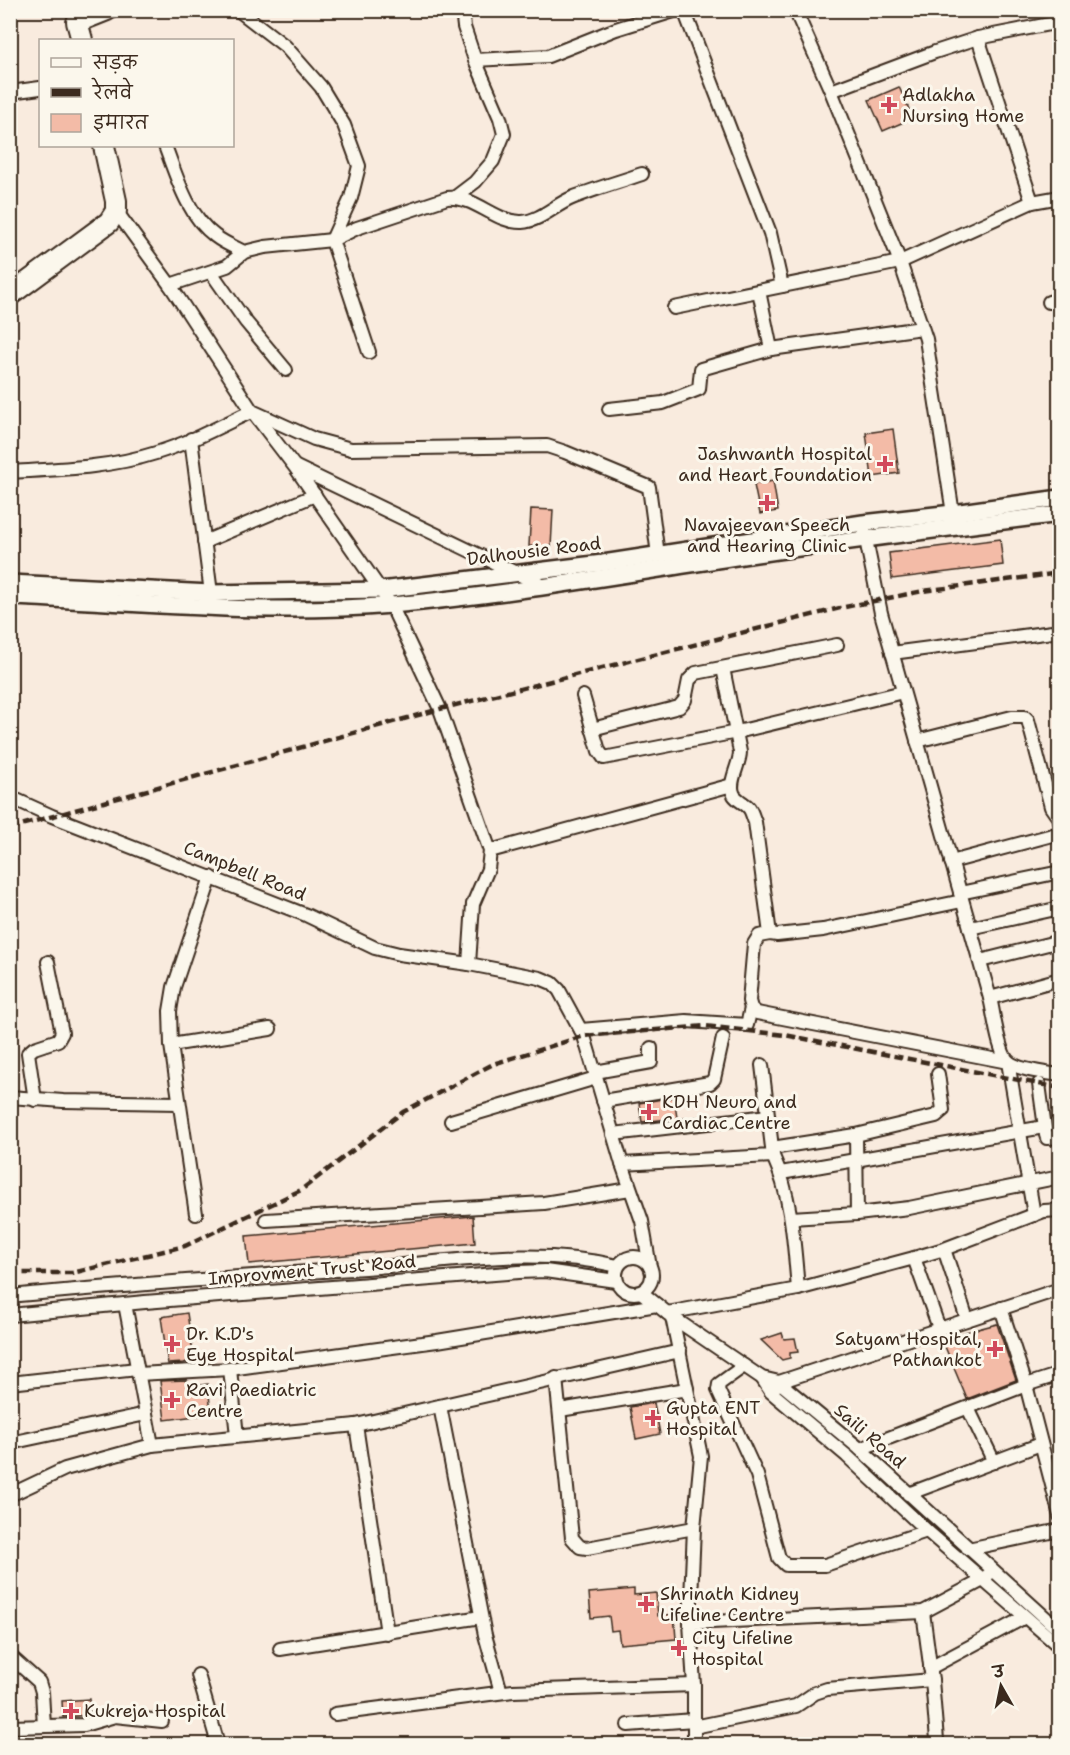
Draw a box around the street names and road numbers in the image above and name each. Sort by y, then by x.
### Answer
street label: Dalhousie Road [466,531,602,571]
street label: Campbell Road [180,835,310,907]
street label: Improvment Trust Road [207,1249,417,1291]
street label: Saili Road [829,1398,911,1474]

